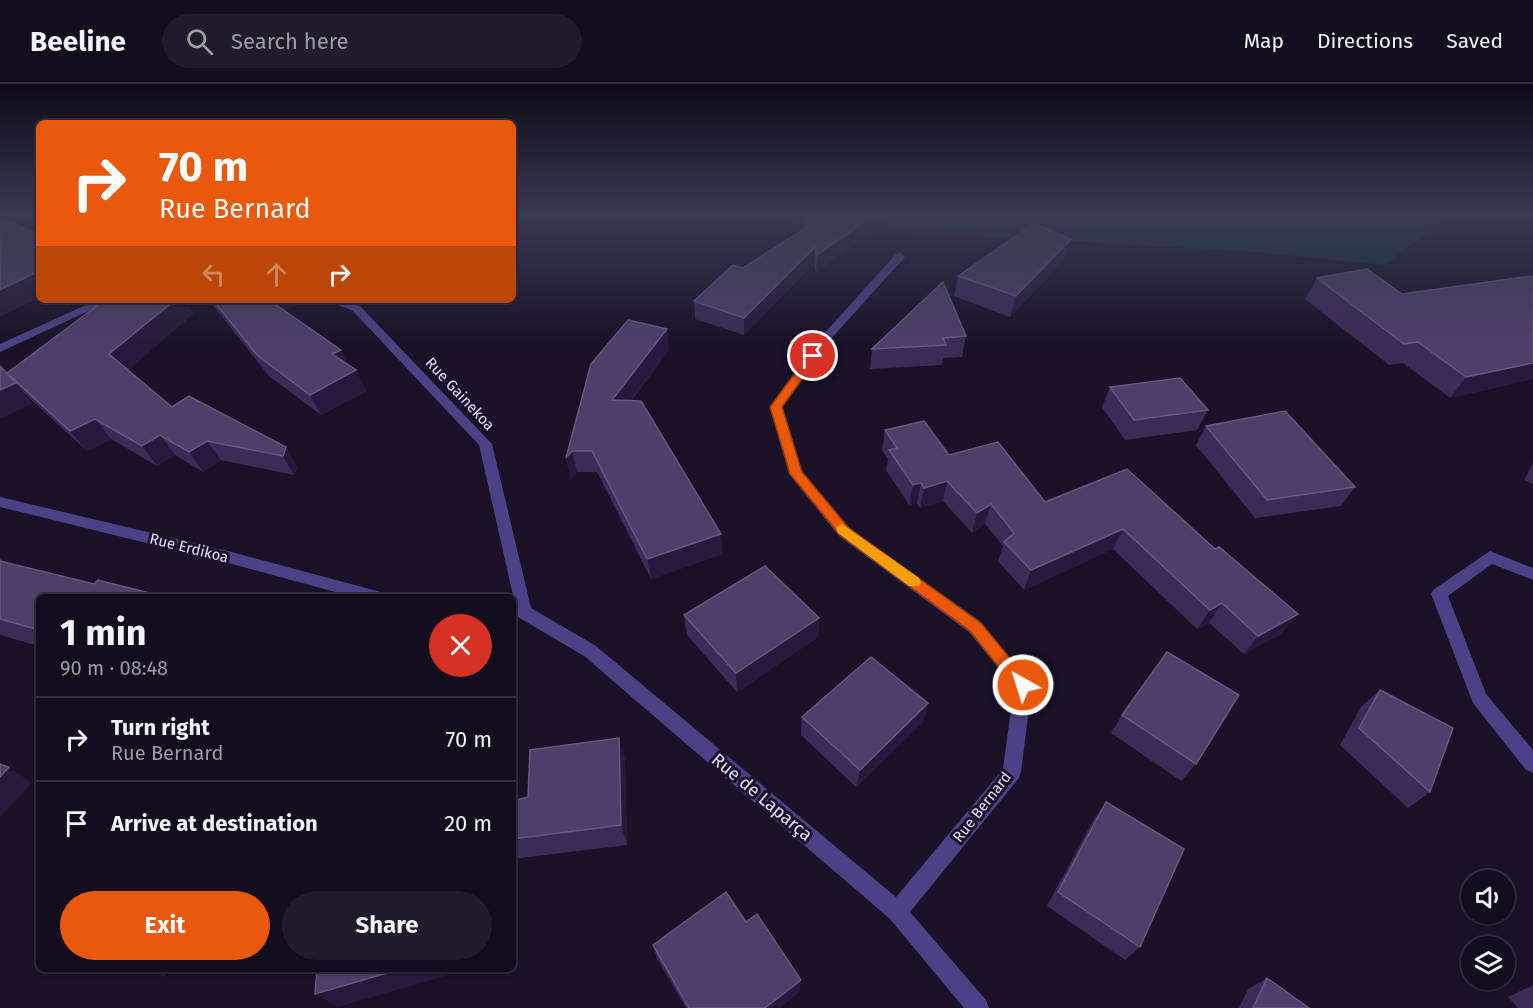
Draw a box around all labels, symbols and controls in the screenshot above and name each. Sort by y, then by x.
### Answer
search box [162,14,582,68]
text: Beeline [30,25,126,58]
icon: search [183,25,216,58]
text: Search here [231,28,349,55]
text: Map [1244,28,1284,54]
text: Directions [1317,28,1413,54]
text: Saved [1446,28,1503,54]
text: 70 m [159,142,248,192]
icon: right [60,144,138,222]
text: Rue Bernard [159,193,311,225]
icon: left [197,258,230,291]
icon: ahead [260,258,293,291]
icon: right [323,258,356,291]
pin [787,330,838,381]
icon: arrive [796,339,829,372]
street label: Rue Gainekoa [422,354,498,434]
street label: Rue Erdikoa [148,530,230,566]
text: 1 min [60,611,147,655]
button: close [429,614,492,677]
position arrow [991,653,1055,717]
text: 90 m · 08:48 [60,656,168,680]
text: Turn right [111,714,210,741]
icon: right [60,723,93,756]
text: 70 m [446,726,492,753]
text: Rue Bernard [111,741,223,765]
street label: Rue de Laparça [707,748,817,846]
street label: Rue Bernard [949,768,1015,846]
icon: arrive [60,807,93,840]
text: Arrive at destination [111,810,318,837]
text: 20 m [444,810,492,837]
map controls [1461,870,1515,990]
button: sound [1461,870,1515,924]
button: Exit [60,891,270,960]
button: Share [282,891,492,960]
button: layers [1461,936,1515,990]

